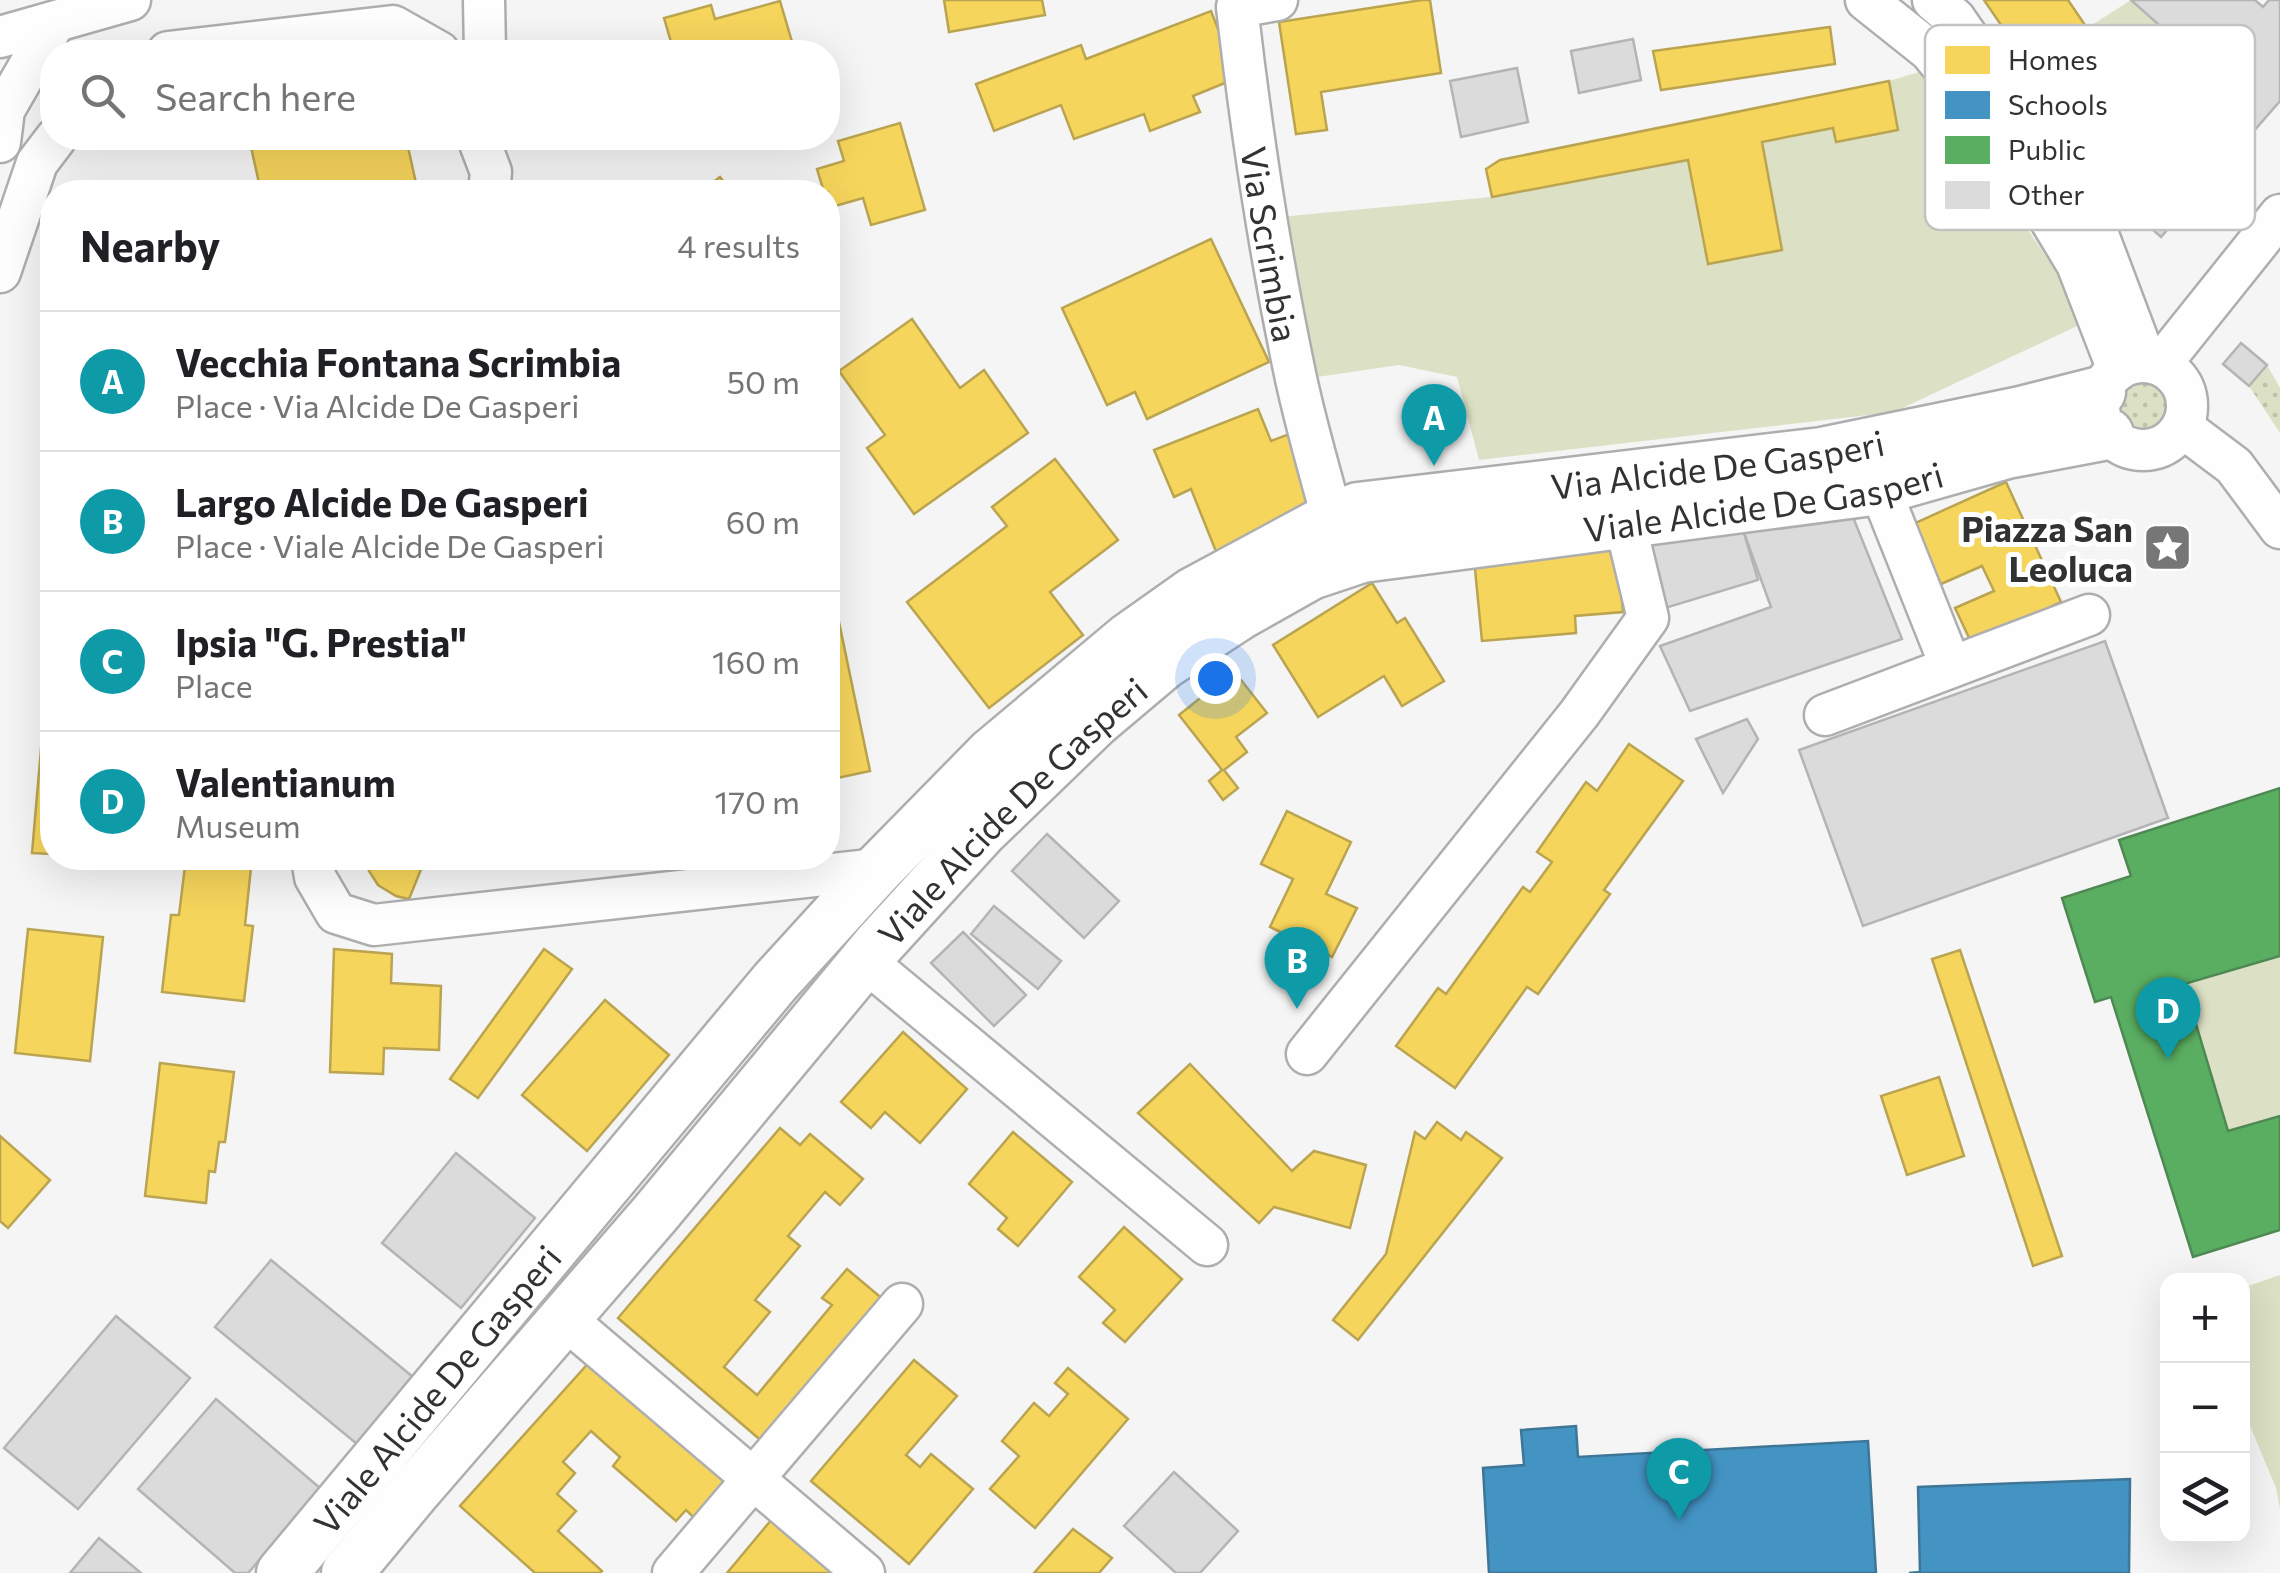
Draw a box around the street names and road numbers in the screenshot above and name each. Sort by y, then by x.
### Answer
street label: Via Scrimbia [1234,143,1309,345]
street label: Via Alcide De Gasperi [1548,419,1888,507]
street label: Viale Alcide De Gasperi [1581,451,1947,549]
street label: Viale Alcide De Gasperi [868,667,1155,954]
street label: Viale Alcide De Gasperi [303,1235,569,1542]

